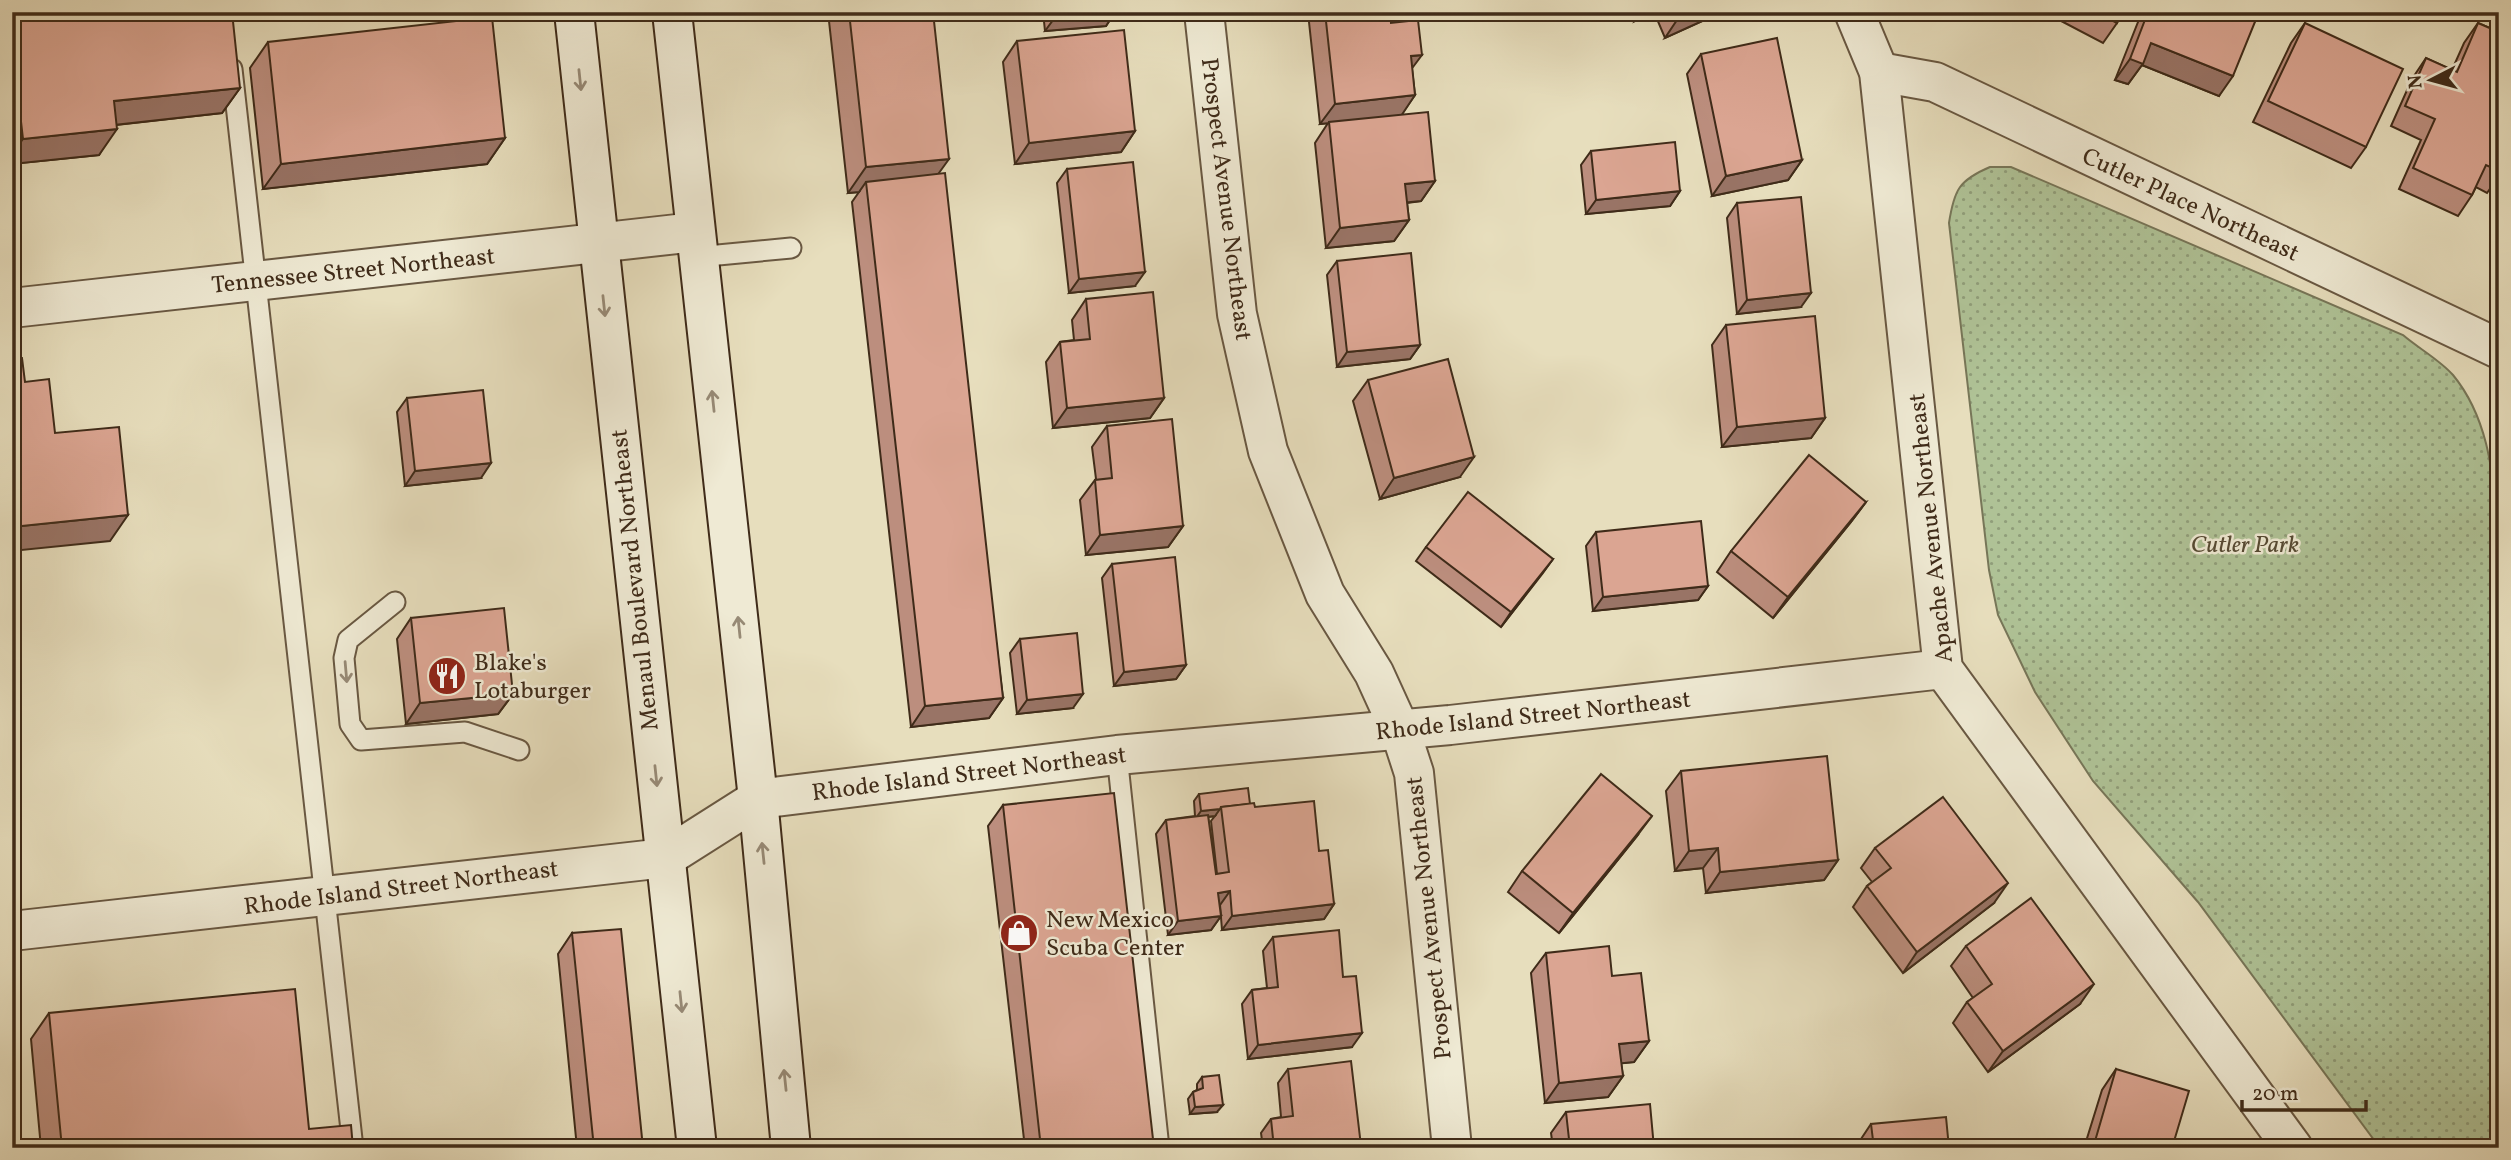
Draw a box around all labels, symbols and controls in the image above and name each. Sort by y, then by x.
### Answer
north arrow [2396,46,2466,116]
street label: Prospect Avenue Northeast [1191,56,1259,343]
one-way arrow [574,68,587,91]
text: N [2402,73,2430,90]
street label: Cutler Place Northeast [2076,140,2304,271]
street label: Tennessee Street Northeast [210,240,497,304]
one-way arrow [597,295,610,317]
one-way arrow [707,390,720,413]
street label: Apache Avenue Northeast [1901,391,1963,664]
street label: Menaul Boulevard Northeast [603,427,669,732]
park label: Cutler Park [2191,529,2299,563]
one-way arrow [732,616,745,639]
place label: Blake's Lotaburger [474,647,591,709]
restaurant icon: Blake's Lotaburger [426,655,468,697]
one-way arrow [339,660,352,683]
street label: Rhode Island Street Northeast [1374,684,1693,750]
street label: Rhode Island Street Northeast [810,739,1129,811]
one-way arrow [649,764,662,787]
street label: Prospect Avenue Northeast [1398,774,1462,1061]
one-way arrow [756,843,769,865]
street label: Rhode Island Street Northeast [242,853,561,925]
place label: New Mexico Scuba Center [1046,904,1184,966]
shop icon: New Mexico Scuba Center [998,912,1040,954]
one-way arrow [674,990,687,1013]
one-way arrow [778,1069,791,1092]
scale bar [2242,1069,2366,1113]
text: 20 m [2252,1080,2298,1109]

